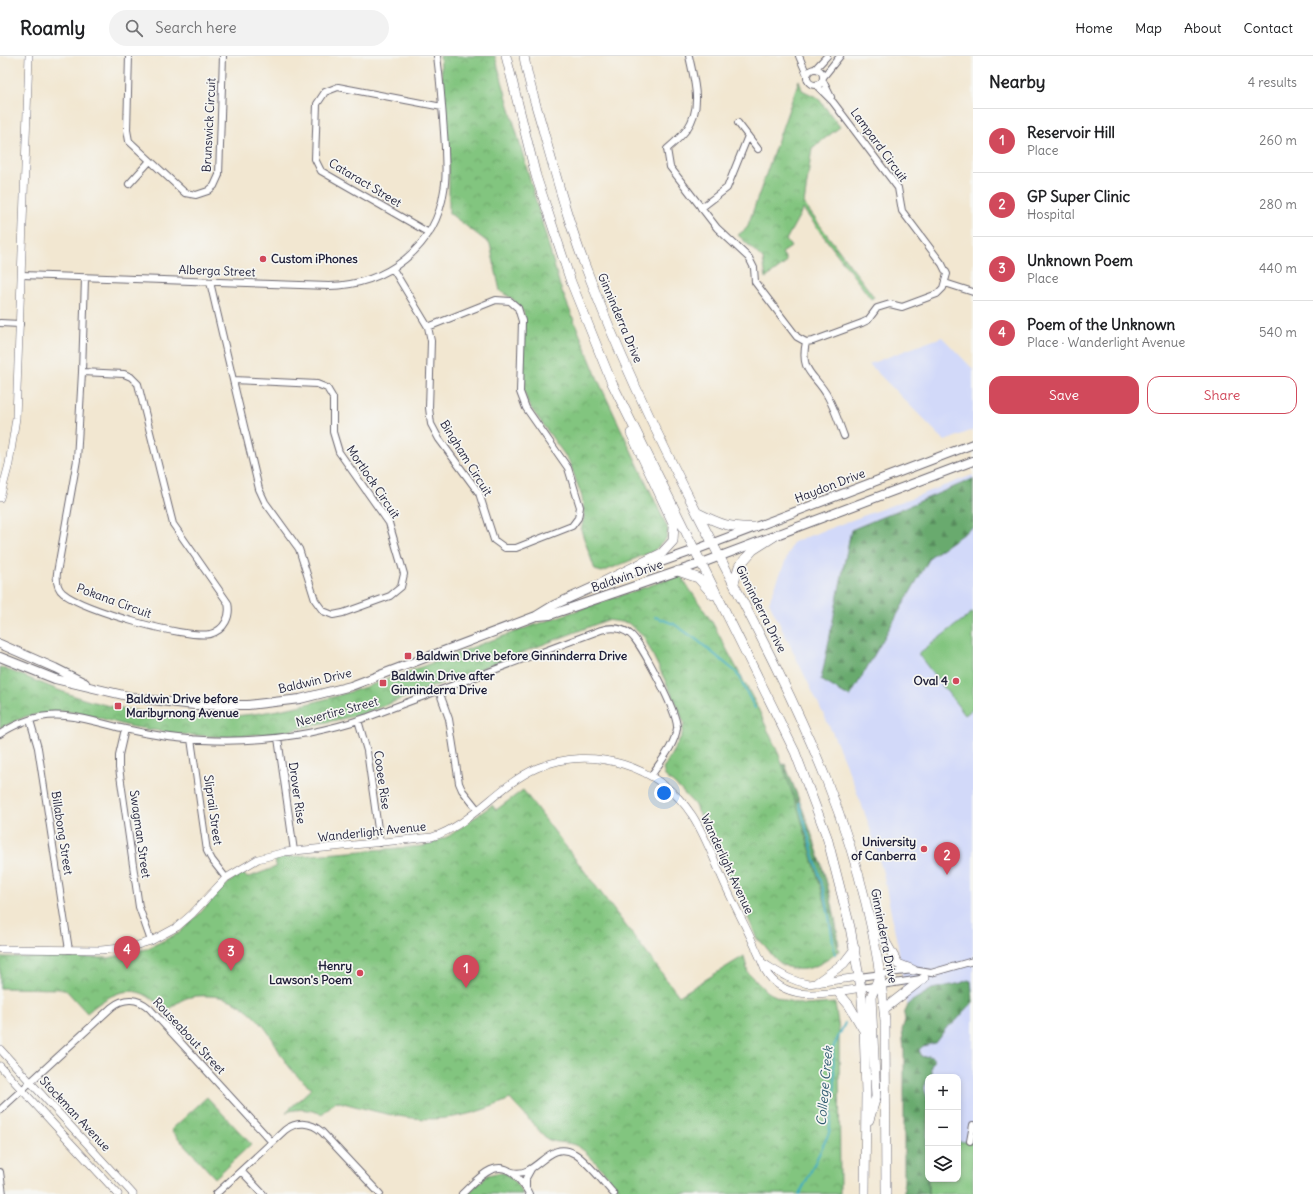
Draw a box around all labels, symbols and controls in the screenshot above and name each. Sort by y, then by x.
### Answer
search box [109,10,389,46]
text: Roamly [20,16,85,40]
icon: search [123,17,145,39]
text: Search here [155,18,237,37]
text: Home [1075,19,1113,37]
text: Map [1135,19,1162,37]
text: About [1184,19,1222,37]
text: Contact [1244,19,1293,37]
text: Nearby [989,71,1045,93]
text: 4 results [1248,74,1297,91]
street label: Brunswick Circuit [199,77,218,173]
street label: Lampard Circuit [848,105,911,184]
text: Reservoir Hill [1027,123,1115,142]
text: 1 [999,132,1005,149]
text: 260 m [1259,132,1297,149]
text: Place [1027,142,1058,159]
street label: Cataract Street [326,155,404,210]
text: GP Super Clinic [1027,187,1130,206]
text: 2 [998,196,1006,213]
text: 280 m [1259,196,1297,213]
text: Hospital [1027,206,1075,223]
place label: Custom iPhones [271,251,358,266]
text: Unknown Poem [1027,251,1133,270]
marker: Custom iPhones [258,254,268,264]
text: 3 [998,260,1006,277]
text: 440 m [1259,260,1297,277]
street label: Alberga Street [178,262,256,279]
text: Place [1027,270,1058,287]
street label: Ginninderra Drive [595,271,646,365]
text: Poem of the Unknown [1027,315,1175,334]
text: 4 [998,324,1006,341]
text: 540 m [1259,324,1297,341]
text: Place · Wanderlight Avenue [1027,334,1185,351]
button: Save [989,376,1139,414]
button: Share [1147,376,1297,414]
street label: Bingham Circuit [437,417,496,498]
street label: Mortlock Circuit [343,442,403,521]
street label: Haydon Drive [792,465,867,506]
street label: Baldwin Drive [589,556,665,595]
street label: Ginninderra Drive [733,563,790,655]
street label: Pokana Circuit [75,580,154,621]
place label: Baldwin Drive before Ginninderra Drive [416,648,628,663]
marker: Baldwin Drive before Ginninderra Drive [403,651,413,661]
street label: Baldwin Drive [277,665,353,696]
place label: Baldwin Drive after Ginninderra Drive [391,668,495,697]
place label: Oval 4 [914,673,948,688]
marker: Oval 4 [951,676,961,686]
marker: Baldwin Drive after Ginninderra Drive [378,678,388,688]
place label: Baldwin Drive before Maribyrnong Avenue [126,691,239,721]
street label: Nevertire Street [294,693,380,730]
marker: Baldwin Drive before Maribyrnong Avenue [113,701,123,711]
street label: Cooee Rise [371,750,394,810]
street label: Drover Rise [286,761,309,825]
street label: Sliprail Street [201,774,226,846]
your location [654,783,674,803]
street label: Swagman Street [127,789,154,879]
street label: Billabong Street [48,790,77,876]
street label: Wanderlight Avenue [698,811,757,916]
street label: Wanderlight Avenue [317,818,427,845]
place label: University of Canberra [851,834,916,863]
pin: 2 [934,842,960,875]
marker: University of Canberra [919,844,929,854]
street label: Ginninderra Drive [868,887,901,985]
pin: 4 [114,936,140,969]
pin: 3 [218,938,244,971]
pin: 1 [453,955,479,988]
place label: Henry Lawson's Poem [269,958,352,987]
marker: Henry Lawson's Poem [355,968,365,978]
street label: Rouseabout Street [150,994,229,1077]
water label: College Creek [813,1044,837,1127]
street label: Stockman Avenue [37,1073,114,1154]
map controls [925,1074,961,1182]
button: + [925,1074,961,1110]
button: − [925,1110,961,1146]
button: layers [925,1146,961,1182]

